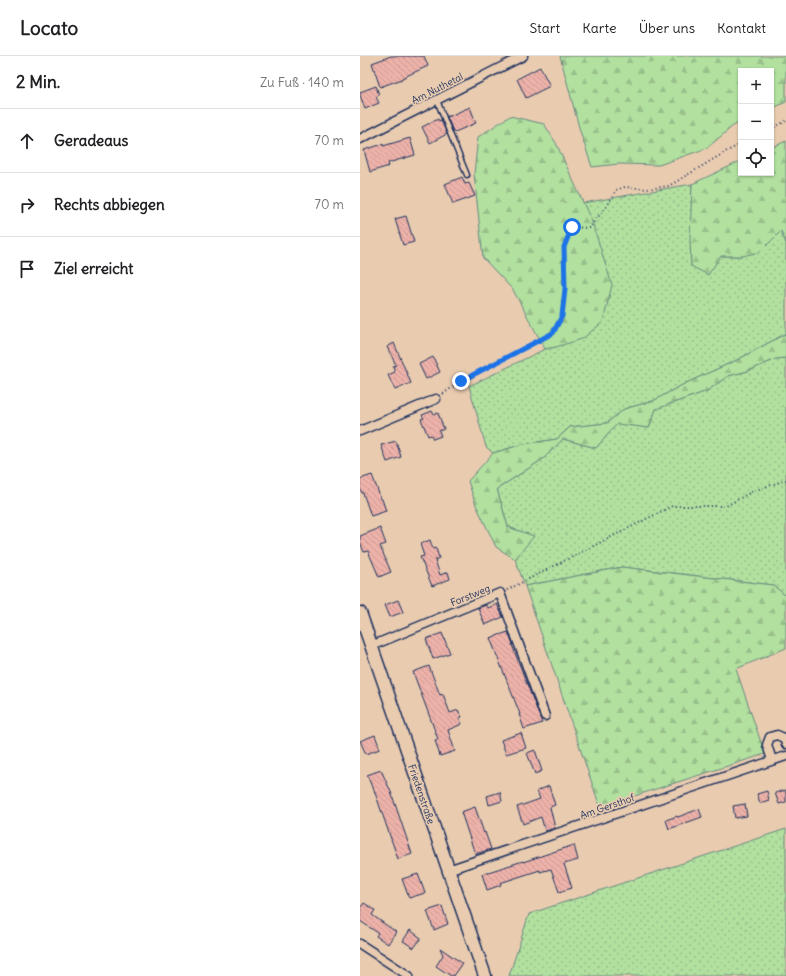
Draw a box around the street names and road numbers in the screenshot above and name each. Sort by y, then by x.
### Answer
street label: Am Nuthetal [409,70,465,107]
street label: Forstweg [448,582,492,609]
street label: Friedenstraße [405,763,438,826]
street label: Am Gersthof [578,791,637,822]

